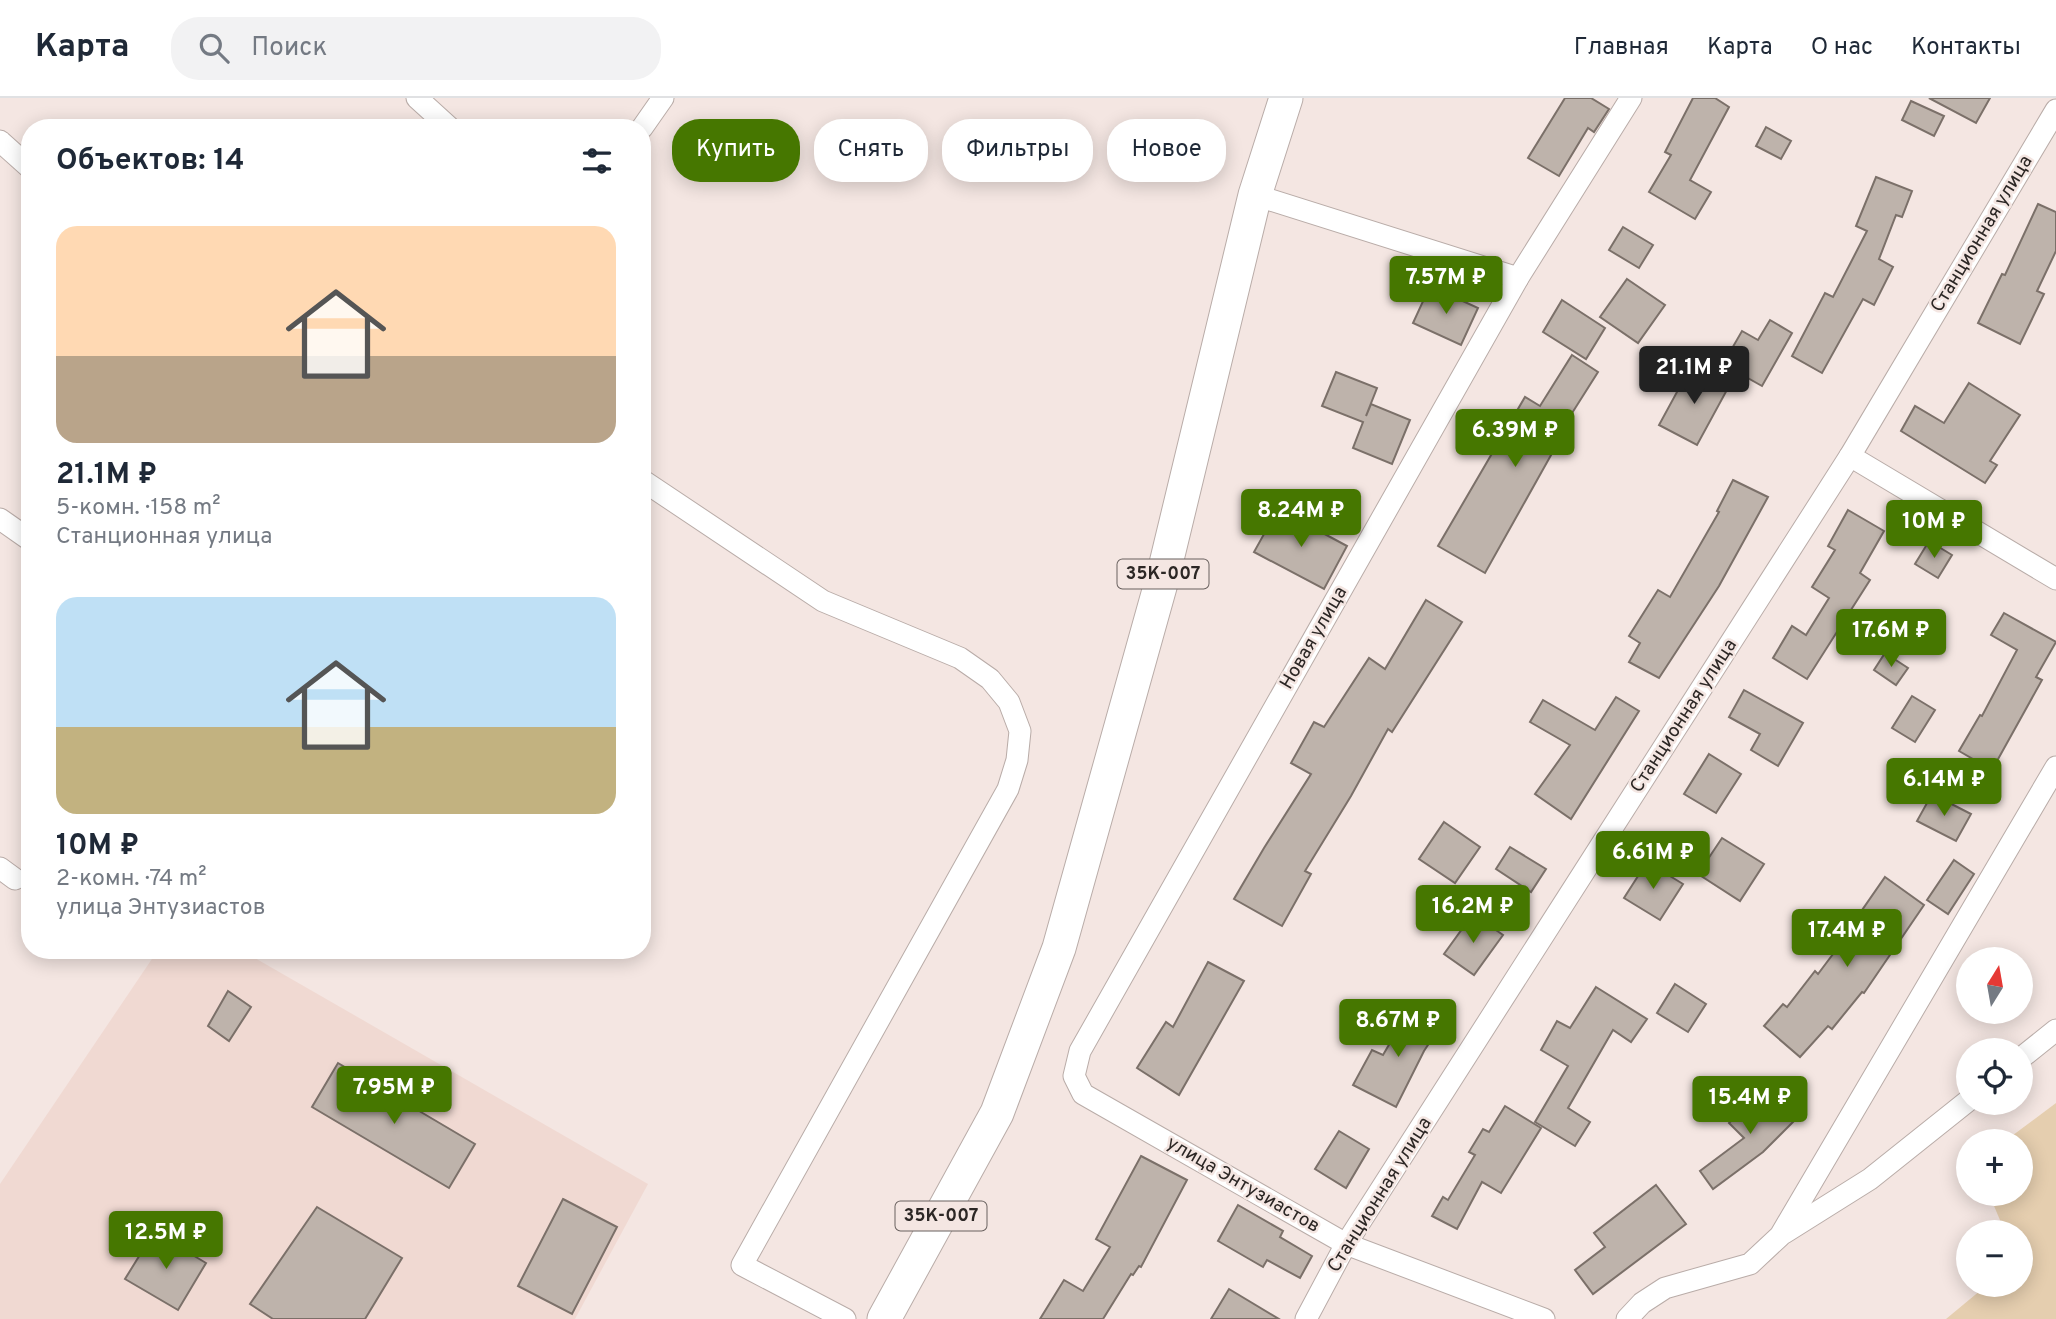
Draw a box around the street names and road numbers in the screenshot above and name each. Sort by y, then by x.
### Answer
street label: Станционная улица [1926,151,2038,317]
road number: 35К-007 [1118,560,1208,588]
street label: Новая улица [1275,582,1353,694]
street label: Станционная улица [1625,635,1743,797]
street label: Станционная улица [1322,1113,1438,1277]
street label: улица Энтузиастов [1162,1131,1324,1239]
road number: 35К-007 [895,1202,986,1231]

